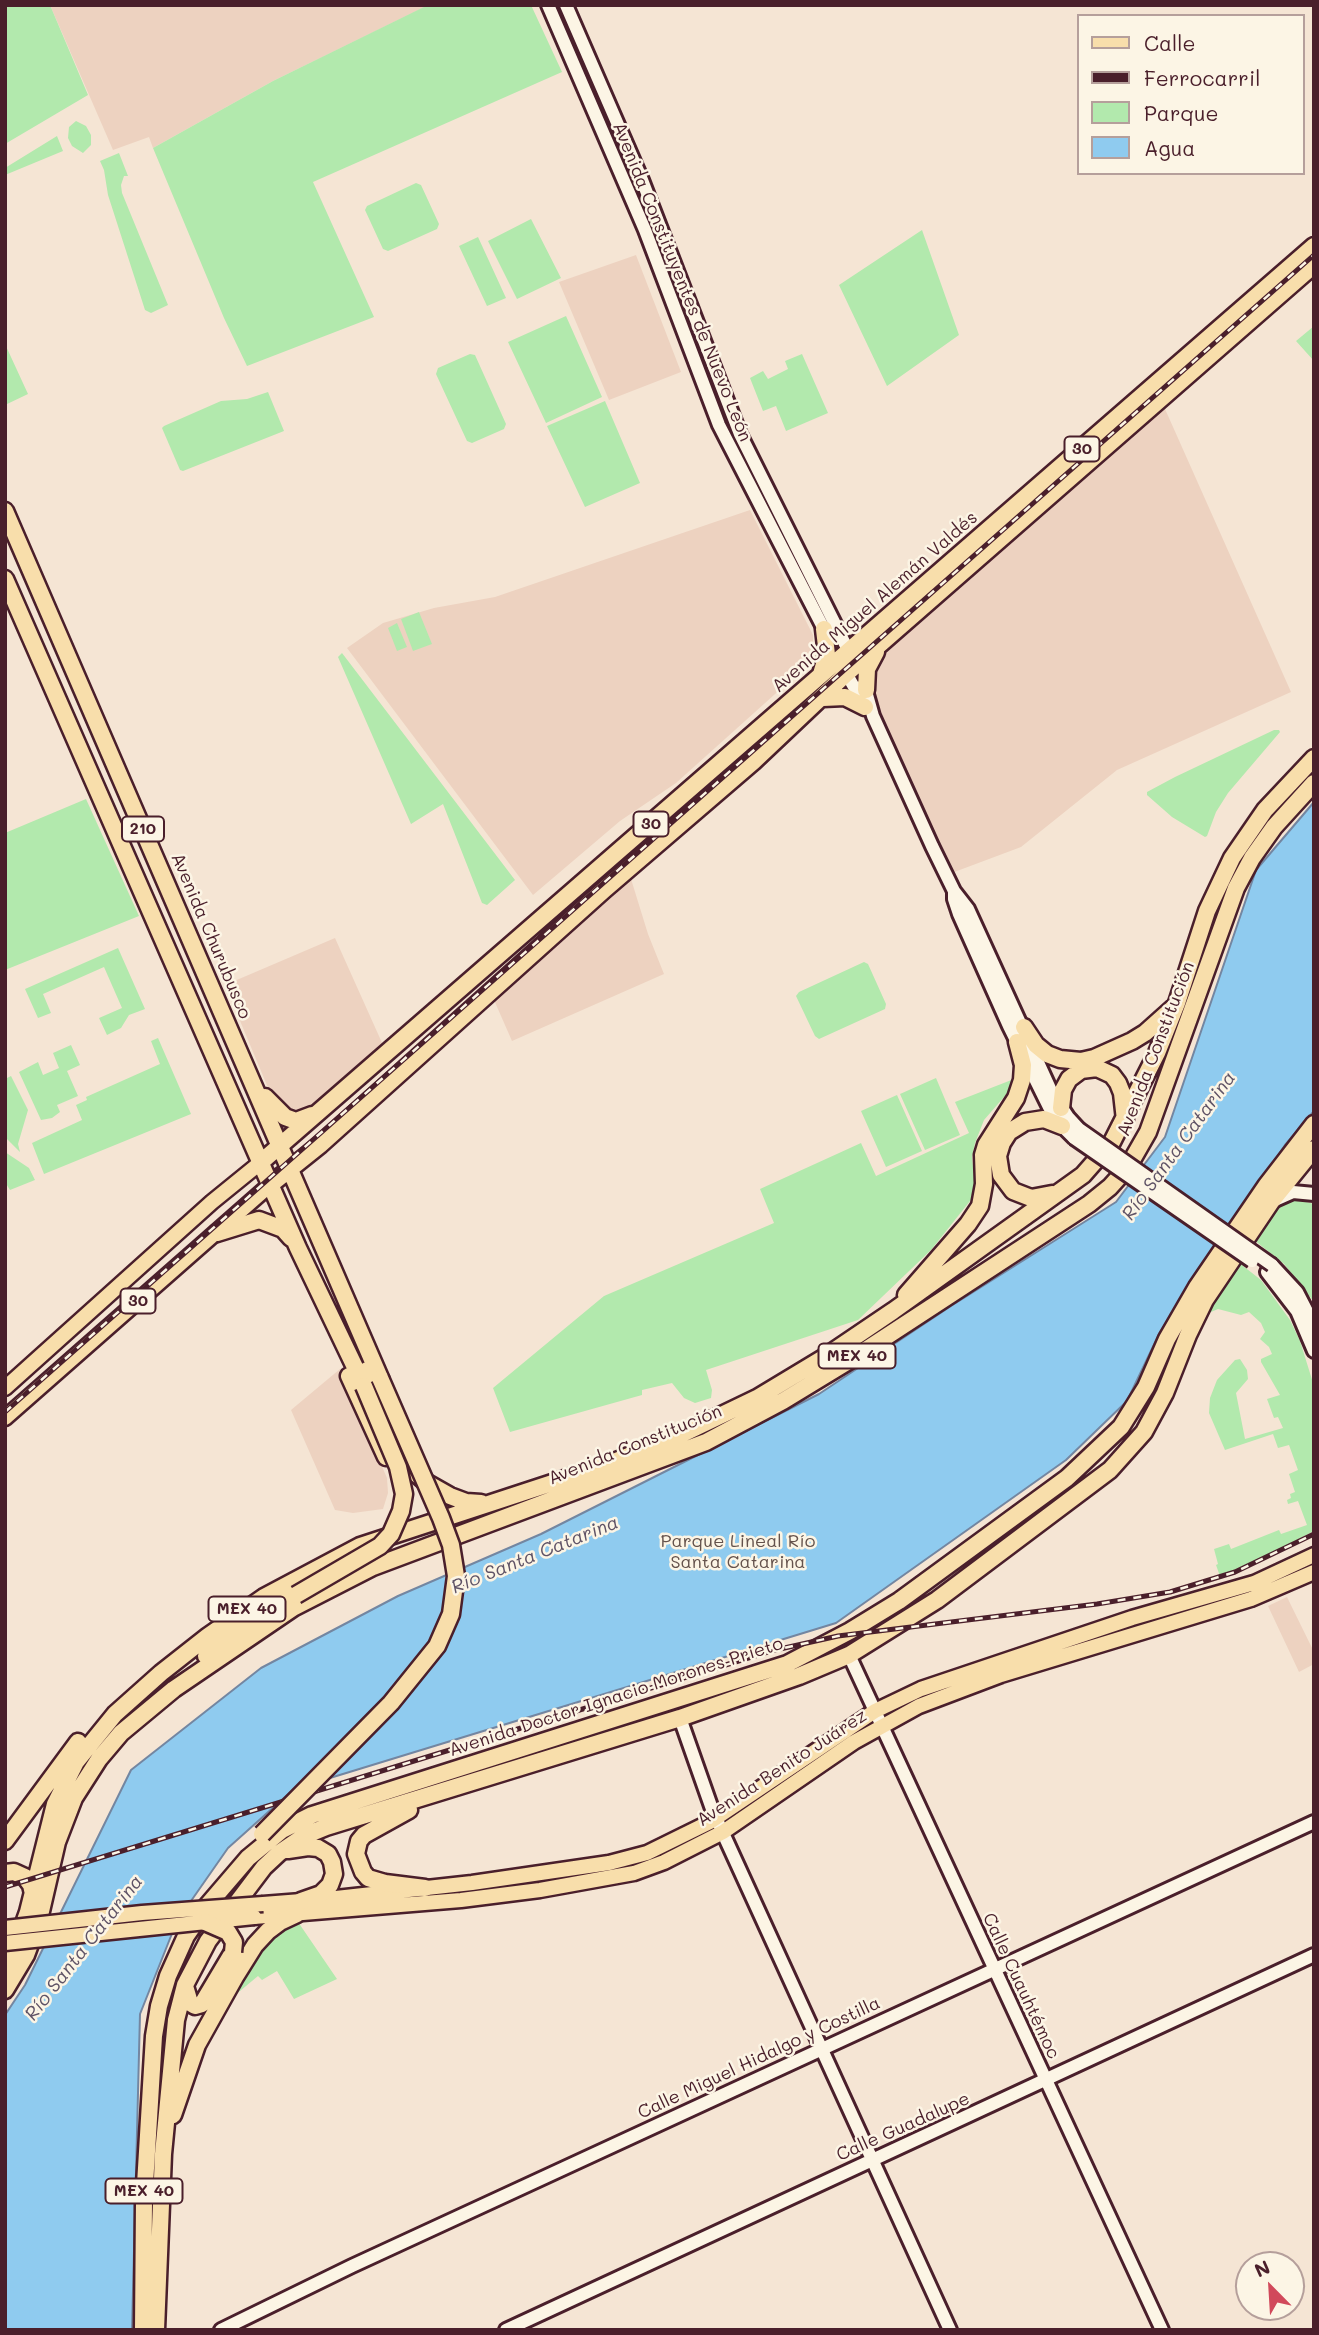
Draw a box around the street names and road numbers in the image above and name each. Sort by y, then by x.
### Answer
street label: Avenida Constituyentes de Nuevo León [608,119,756,445]
road number: 30 [1064,436,1100,462]
street label: Avenida Miguel Alemán Valdés [768,507,982,697]
road number: 30 [634,811,668,836]
road number: 210 [122,816,164,842]
street label: Avenida Churubusco [166,850,256,1022]
street label: Avenida Constitución [1113,959,1199,1139]
road number: 30 [120,1288,156,1314]
road number: MEX 40 [818,1344,896,1368]
street label: Avenida Constitución [545,1400,725,1490]
road number: MEX 40 [208,1596,286,1622]
street label: Avenida Doctor Ignacio Morones Prieto [446,1633,786,1761]
street label: Avenida Benito Juárez [693,1705,871,1831]
street label: Calle Cuauhtémoc [978,1910,1064,2062]
street label: Calle Miguel Hidalgo y Costilla [634,1992,884,2124]
street label: Calle Guadalupe [833,2088,973,2166]
road number: MEX 40 [106,2178,182,2204]

